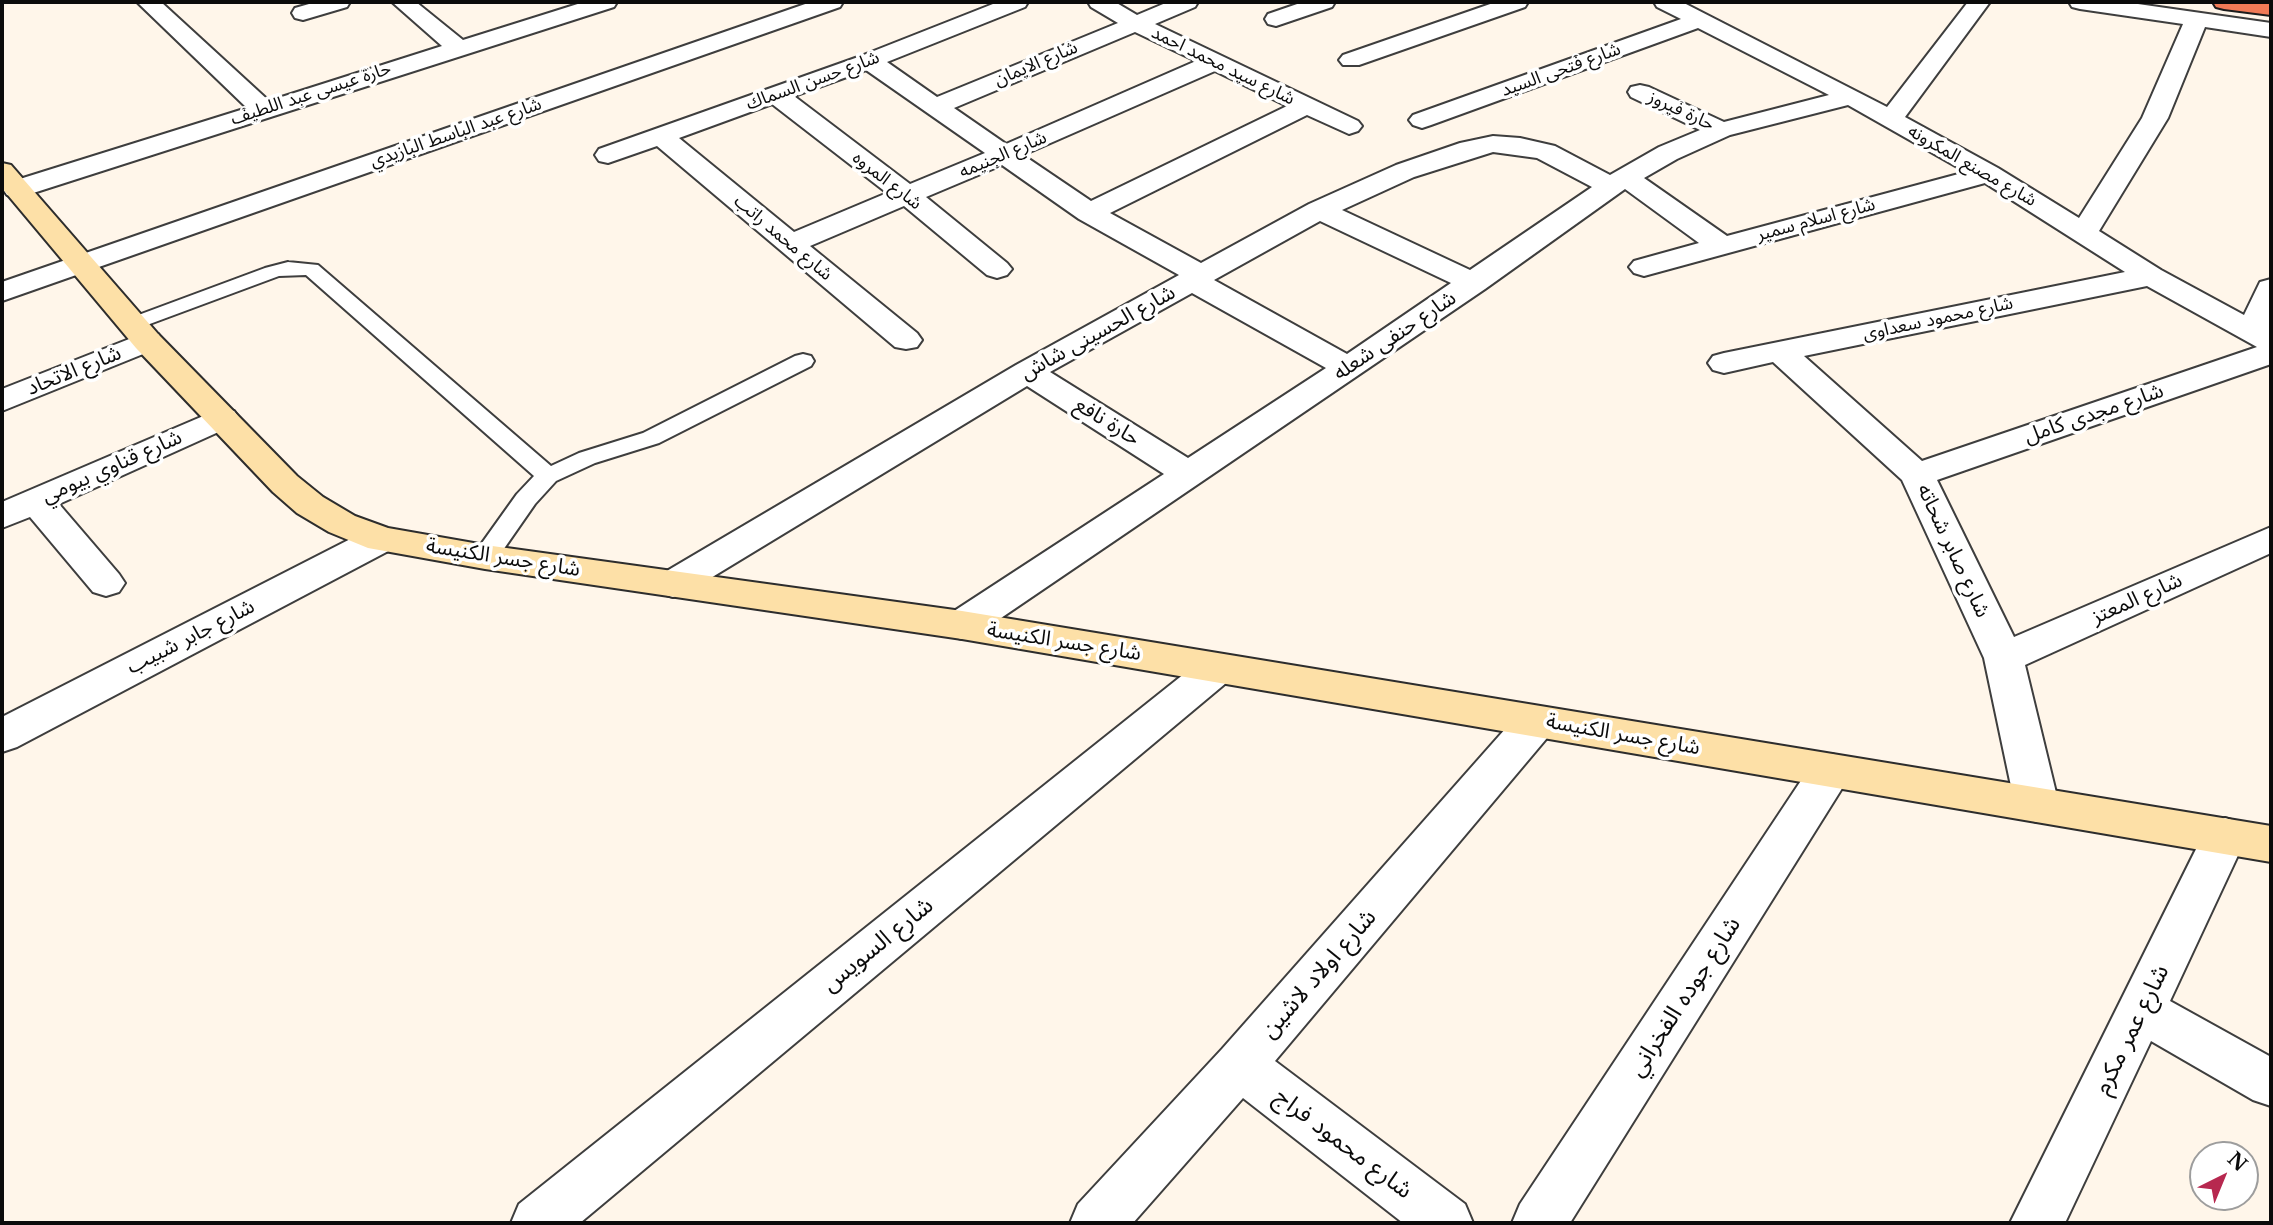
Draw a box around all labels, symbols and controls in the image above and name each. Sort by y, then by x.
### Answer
street label: شارع سيد محمد احمد [1148,22,1298,110]
street label: شارع الايمان [991,37,1081,91]
street label: شارع فتحى السيد [1498,38,1624,102]
street label: شارع حسن السماك [743,47,883,115]
street label: حارة عيسى عبد اللطيف [228,58,394,130]
street label: حارة فيروز [1644,86,1718,136]
street label: شارع عبد الباسط البازيدي [367,94,545,172]
street label: شارع مصنع المكرونه [1904,120,2040,212]
street label: شارع الجنيمه [956,127,1050,183]
street label: شارع المروه [848,147,926,215]
street label: شارع محمد راتب [729,191,837,285]
street label: شارع اسلام سمير [1754,194,1878,246]
street label: شارع الحسينى شاش [1016,280,1180,386]
street label: شارع حنفى شعله [1329,286,1461,386]
street label: شارع محمود سعداوى [1861,293,2015,345]
street label: شارع الاتحاد [23,341,125,401]
street label: شارع مجدى كامل [2021,378,2167,450]
street label: حارة نافع [1070,392,1144,452]
street label: شارع قناوي بيومي [38,425,186,509]
street label: شارع صابر شحاته [1911,480,1995,622]
street label: شارع جسر الكنيسة [424,533,582,583]
street label: شارع المعتز [2088,568,2186,630]
street label: شارع جابر شبيب [123,594,259,680]
street label: شارع جسر الكنيسة [985,617,1143,667]
street label: شارع جسر الكنيسة [1544,709,1702,761]
street label: شارع السويس [816,891,940,999]
street label: شارع اولاد لاشين [1255,904,1383,1044]
street label: شارع جوده الفخراني [1623,912,1747,1082]
street label: شارع عمر مكرم [2088,960,2176,1100]
street label: شارع محمود فراج [1268,1083,1418,1205]
north arrow [2189,1141,2259,1211]
text: N [2223,1147,2252,1176]

